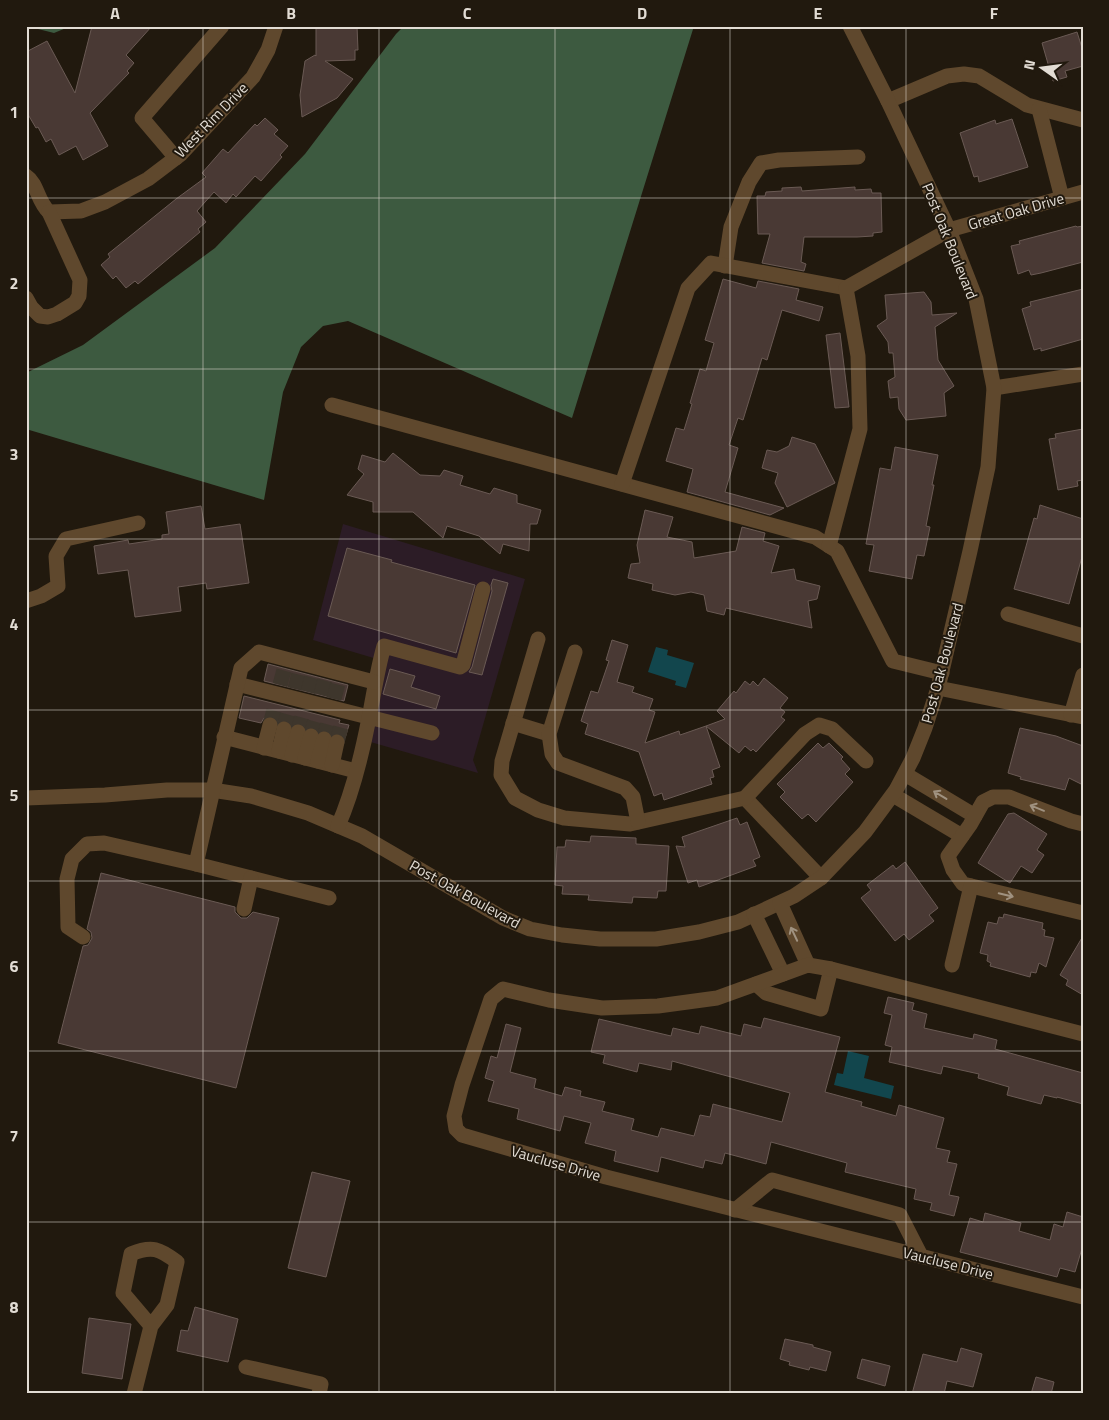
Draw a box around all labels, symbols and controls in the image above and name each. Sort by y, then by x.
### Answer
text: A [110,1,120,25]
text: B [286,1,296,25]
text: C [463,1,472,25]
text: D [637,1,647,25]
text: E [814,1,823,25]
text: F [990,1,999,25]
north arrow [1016,42,1066,92]
text: N [1018,57,1040,72]
street label: West Rim Drive [169,77,253,163]
text: 1 [10,100,18,124]
street label: Post Oak Boulevard [916,179,984,303]
street label: Great Oak Drive [965,186,1067,236]
text: 2 [10,271,18,295]
text: 3 [10,442,18,466]
street label: Post Oak Boulevard [915,600,969,726]
text: 4 [10,612,19,636]
text: 5 [10,783,19,807]
one-way arrow [933,790,947,800]
one-way arrow [1030,802,1045,812]
street label: Post Oak Boulevard [405,854,525,934]
one-way arrow [998,891,1014,900]
one-way arrow [788,927,798,942]
text: 6 [10,954,19,978]
text: 7 [10,1124,18,1148]
street label: Vaucluse Drive [508,1139,604,1187]
street label: Vaucluse Drive [900,1241,996,1285]
text: 8 [10,1295,19,1319]

